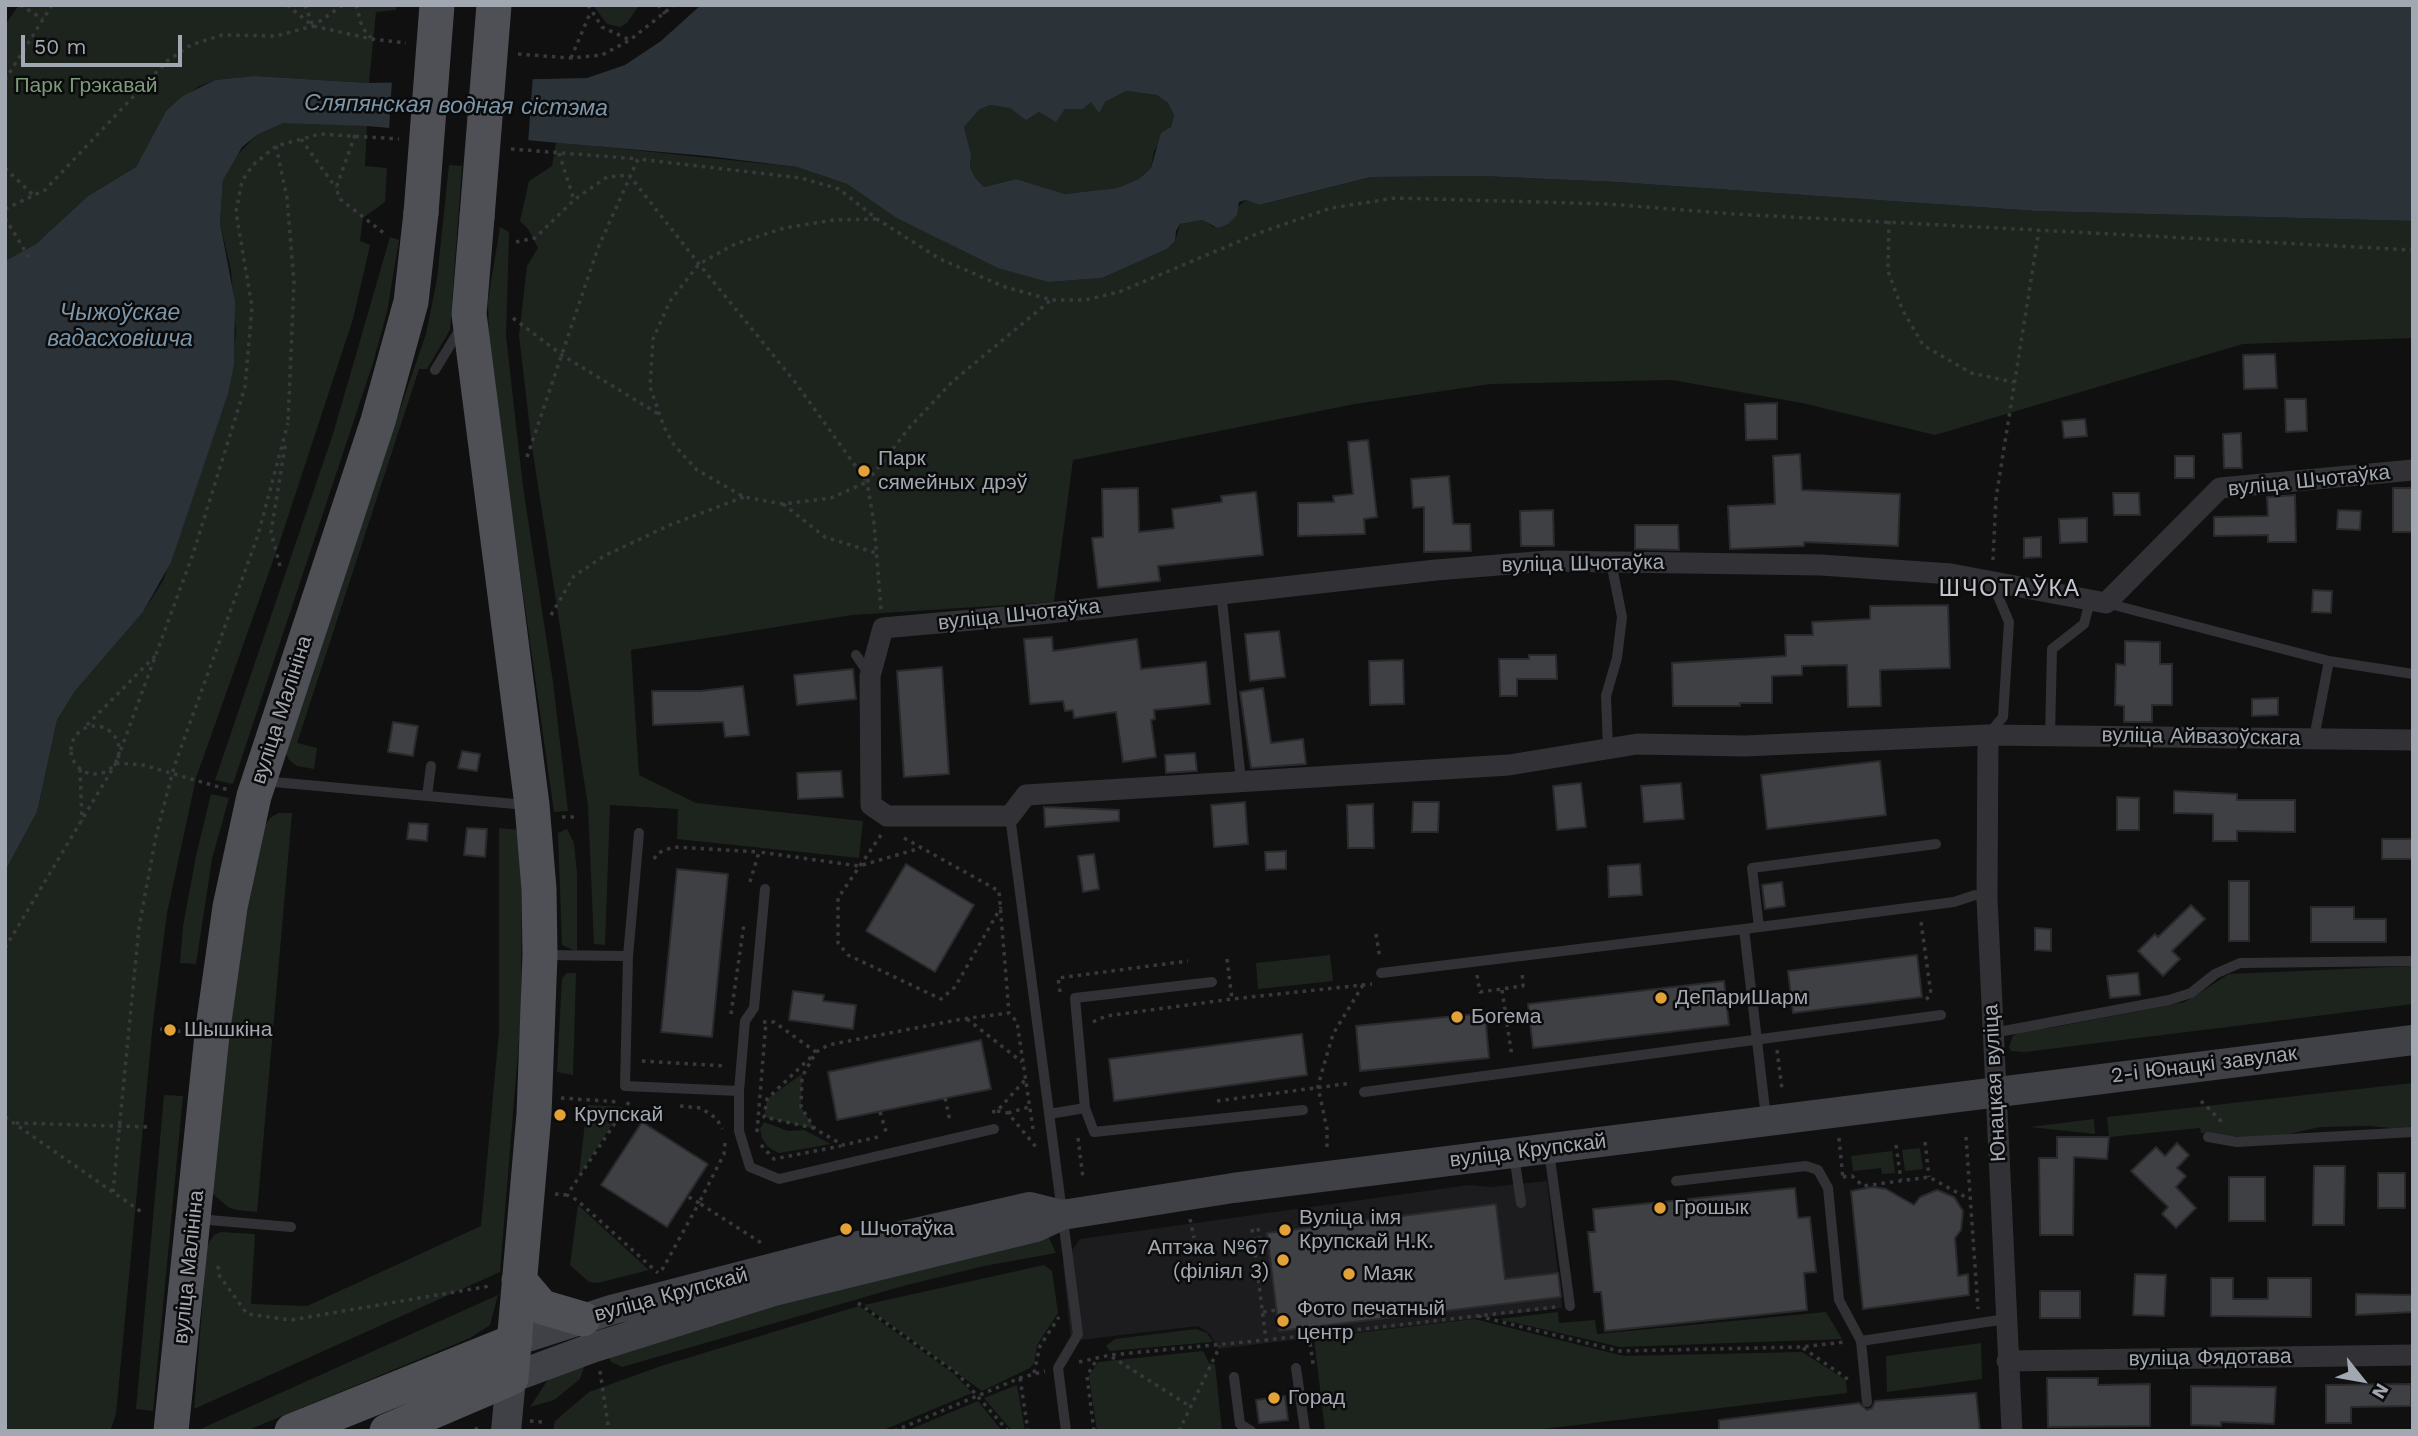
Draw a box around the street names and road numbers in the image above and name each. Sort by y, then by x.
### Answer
street label: вуліца Шчотаўка [2227,460,2391,502]
street label: вуліца Шчотаўка [1501,550,1665,578]
street label: вуліца Шчотаўка [937,594,1101,636]
street label: вуліца Малініна [246,633,318,787]
street label: вуліца Айвазоўскага [2101,723,2301,751]
street label: Юнацкая вуліца [1978,1004,2012,1162]
street label: 2-і Юнацкі завулак [2110,1041,2298,1089]
street label: вуліца Крупскай [1448,1129,1608,1173]
street label: вуліца Малініна [168,1189,210,1345]
street label: вуліца Крупскай [592,1262,750,1328]
street label: вуліца Фядотава [2128,1344,2292,1372]

